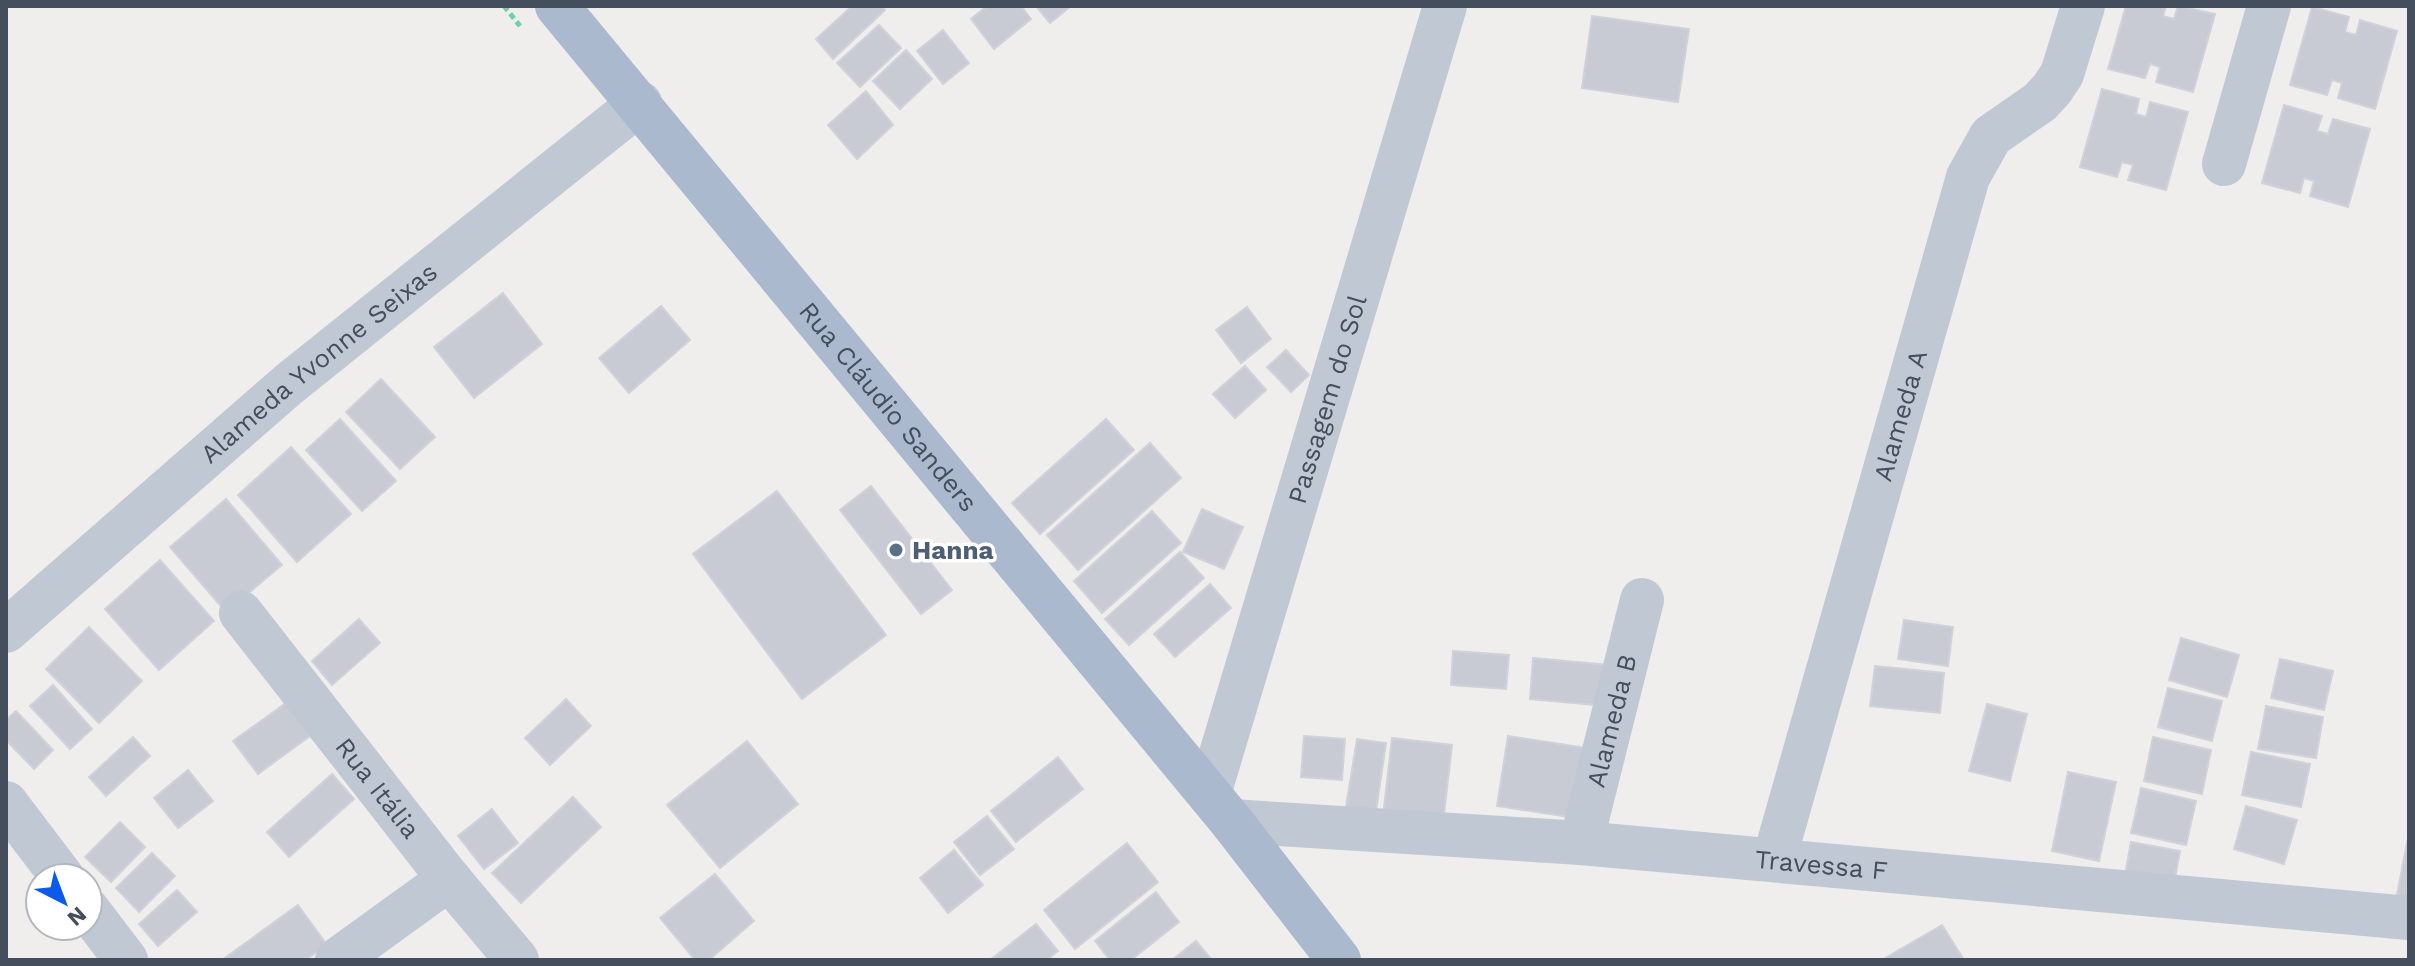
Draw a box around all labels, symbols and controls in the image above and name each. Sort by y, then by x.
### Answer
street label: Alameda Yvonne Seixas [194,257,443,469]
street label: Passagem do Sol [1282,291,1373,507]
street label: Rua Cláudio Sanders [793,296,984,517]
street label: Alameda A [1867,347,1933,485]
place label: Hanna [912,535,994,565]
marker: Hanna [887,541,905,559]
street label: Alameda B [1581,651,1643,790]
street label: Rua Itália [329,732,426,844]
street label: Travessa F [1754,844,1889,886]
north arrow [24,862,104,942]
text: N [63,902,91,931]

